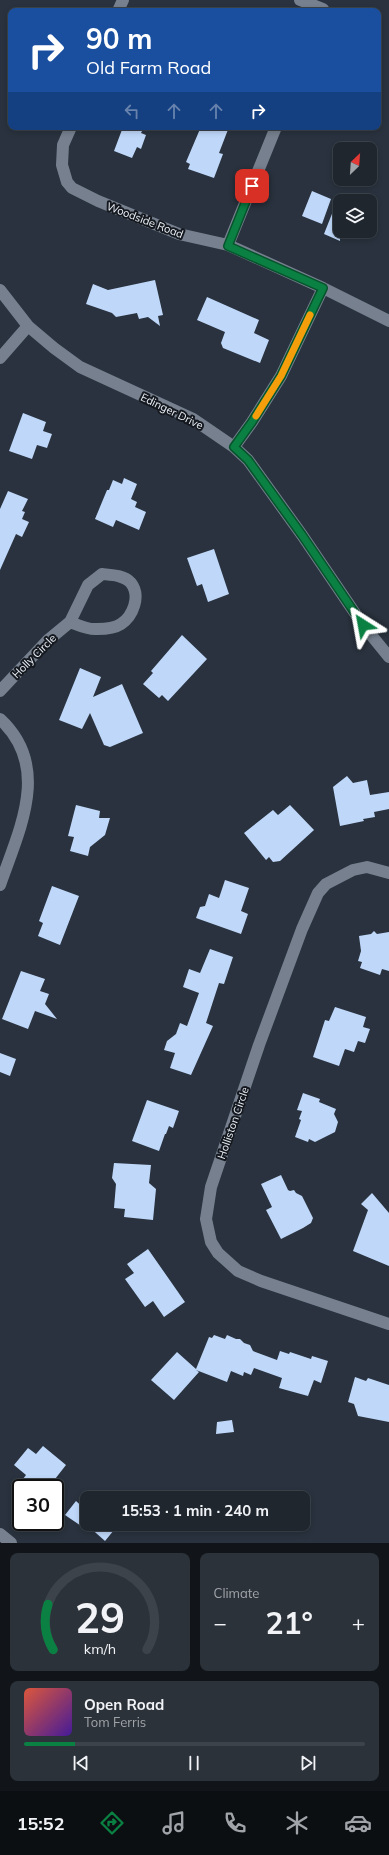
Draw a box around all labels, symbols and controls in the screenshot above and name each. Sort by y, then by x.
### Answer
text: 90 m [86,21,152,56]
icon: right [20,24,72,76]
text: Old Farm Road [86,56,211,79]
icon: left [121,100,143,122]
icon: ahead [163,100,185,122]
icon: ahead [205,100,227,122]
icon: right [247,100,269,122]
north arrow [333,142,377,186]
map controls [333,142,377,238]
pin [235,169,269,203]
icon: arrive [241,175,263,197]
button: layers [333,194,377,238]
street label: Woodside Road [105,199,185,241]
street label: Edinger Drive [138,390,206,432]
position arrow [342,604,384,646]
street label: Holly Circle [9,631,59,681]
street label: Holliston Circle [214,1085,252,1161]
speed limit sign: 30 [12,1479,64,1531]
text: 15:53 · 1 min · 240 m [121,1501,269,1520]
text: Climate [214,1585,259,1601]
text: 29 [75,1591,125,1643]
text: 21° [266,1604,313,1642]
text: − [214,1609,227,1637]
text: + [352,1609,365,1637]
text: km/h [84,1640,116,1658]
text: Open Road [84,1695,164,1714]
text: Tom Ferris [84,1714,146,1730]
icon: previous [70,1752,92,1774]
icon: pause [183,1752,205,1774]
icon: next [297,1752,319,1774]
icon: directions [98,1809,126,1837]
icon: music [160,1809,188,1837]
icon: phone [221,1809,249,1837]
icon: climate [283,1809,311,1837]
icon: car [344,1809,372,1837]
text: 15:52 [17,1812,64,1835]

